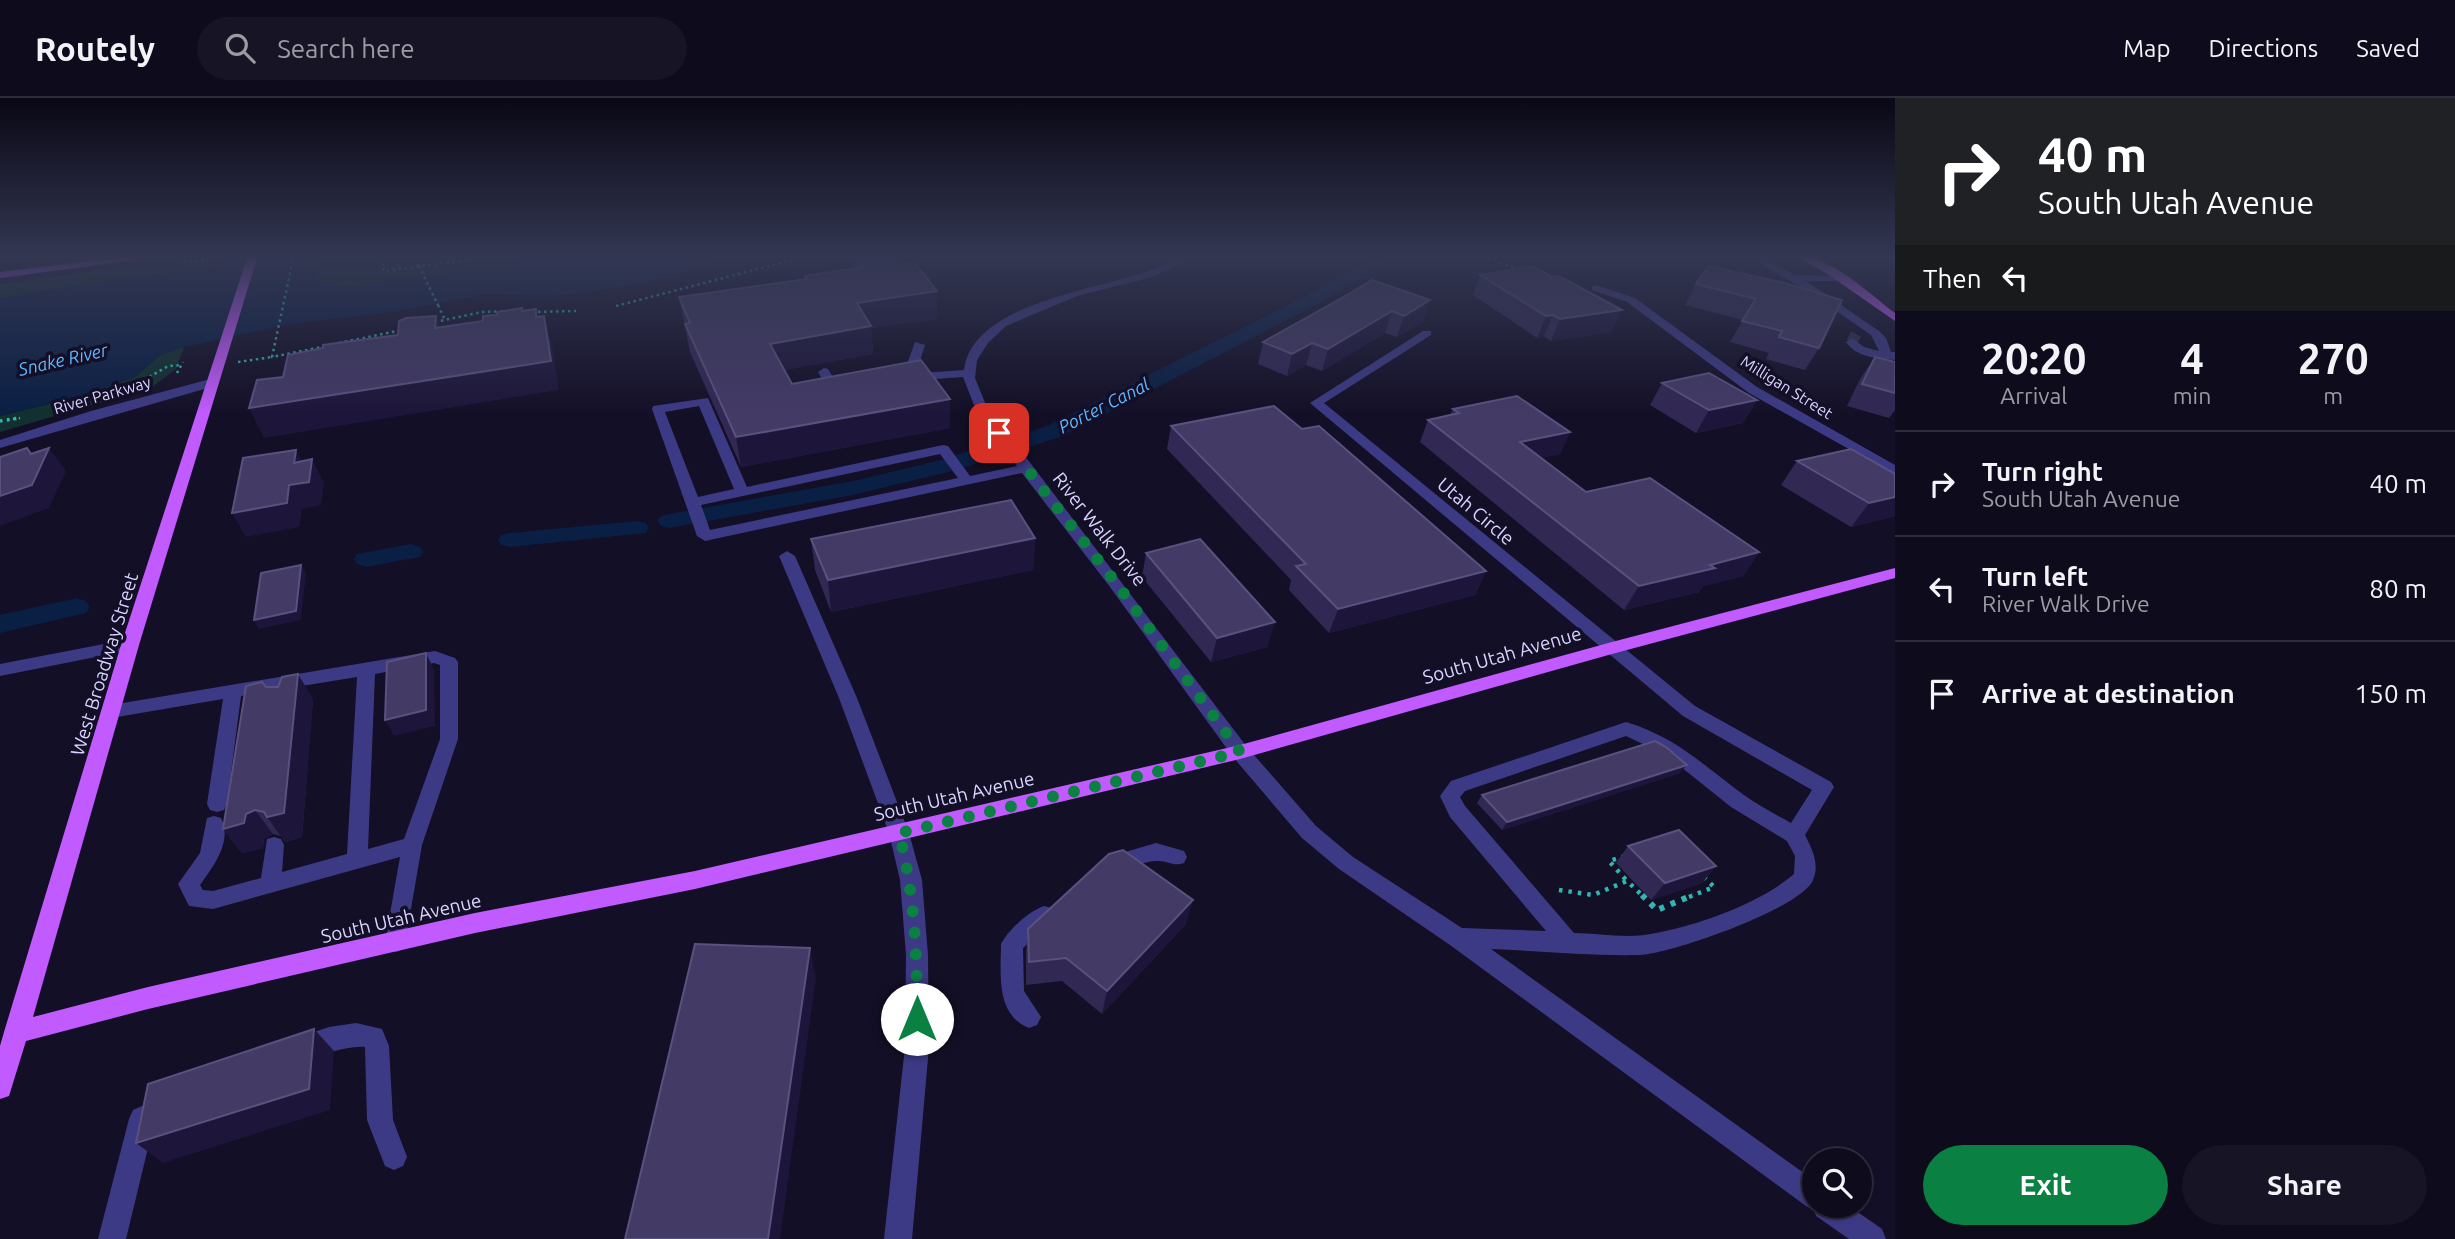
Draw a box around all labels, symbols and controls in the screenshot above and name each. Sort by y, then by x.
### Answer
search box [197,17,687,80]
icon: search [221,29,259,67]
text: Routely [35,30,155,67]
text: Search here [277,34,415,63]
text: Map [2123,35,2170,62]
text: Directions [2208,35,2318,62]
text: Saved [2356,35,2420,62]
icon: right [1923,126,2014,217]
text: 40 m [2038,126,2147,181]
text: South Utah Avenue [2038,184,2314,220]
icon: left [1996,259,2034,297]
text: Then [1923,264,1982,293]
text: 20:20 [1981,335,2086,382]
text: 4 [2180,335,2204,382]
text: 270 [2298,335,2369,382]
water label: Snake River [15,339,110,379]
street label: Milligan Street [1738,352,1837,423]
street label: River Parkway [51,372,153,417]
water label: Porter Canal [1055,374,1152,437]
text: Arrival [2000,383,2067,408]
text: min [2173,383,2211,408]
text: m [2323,383,2343,408]
pin [969,403,1029,463]
icon: arrive [980,414,1018,452]
text: Turn right [1982,457,2103,486]
icon: right [1923,465,1961,503]
street label: River Walk Drive [1049,468,1151,590]
text: 40 m [2369,469,2427,498]
street label: Utah Circle [1433,473,1519,549]
text: South Utah Avenue [1982,486,2181,511]
text: Turn left [1982,562,2088,591]
street label: West Broadway Street [66,569,142,758]
icon: left [1923,570,1961,608]
text: 80 m [2369,574,2427,603]
text: River Walk Drive [1982,591,2150,616]
street label: South Utah Avenue [1420,622,1584,688]
icon: arrive [1923,675,1961,713]
text: Arrive at destination [1982,679,2235,708]
text: 150 m [2355,679,2427,708]
street label: South Utah Avenue [872,767,1036,825]
street label: South Utah Avenue [319,889,483,947]
position arrow [880,982,954,1056]
button: Exit [1923,1145,2168,1225]
button: Share [2182,1145,2427,1225]
map controls [1802,1148,1872,1218]
button: search [1802,1148,1872,1218]

